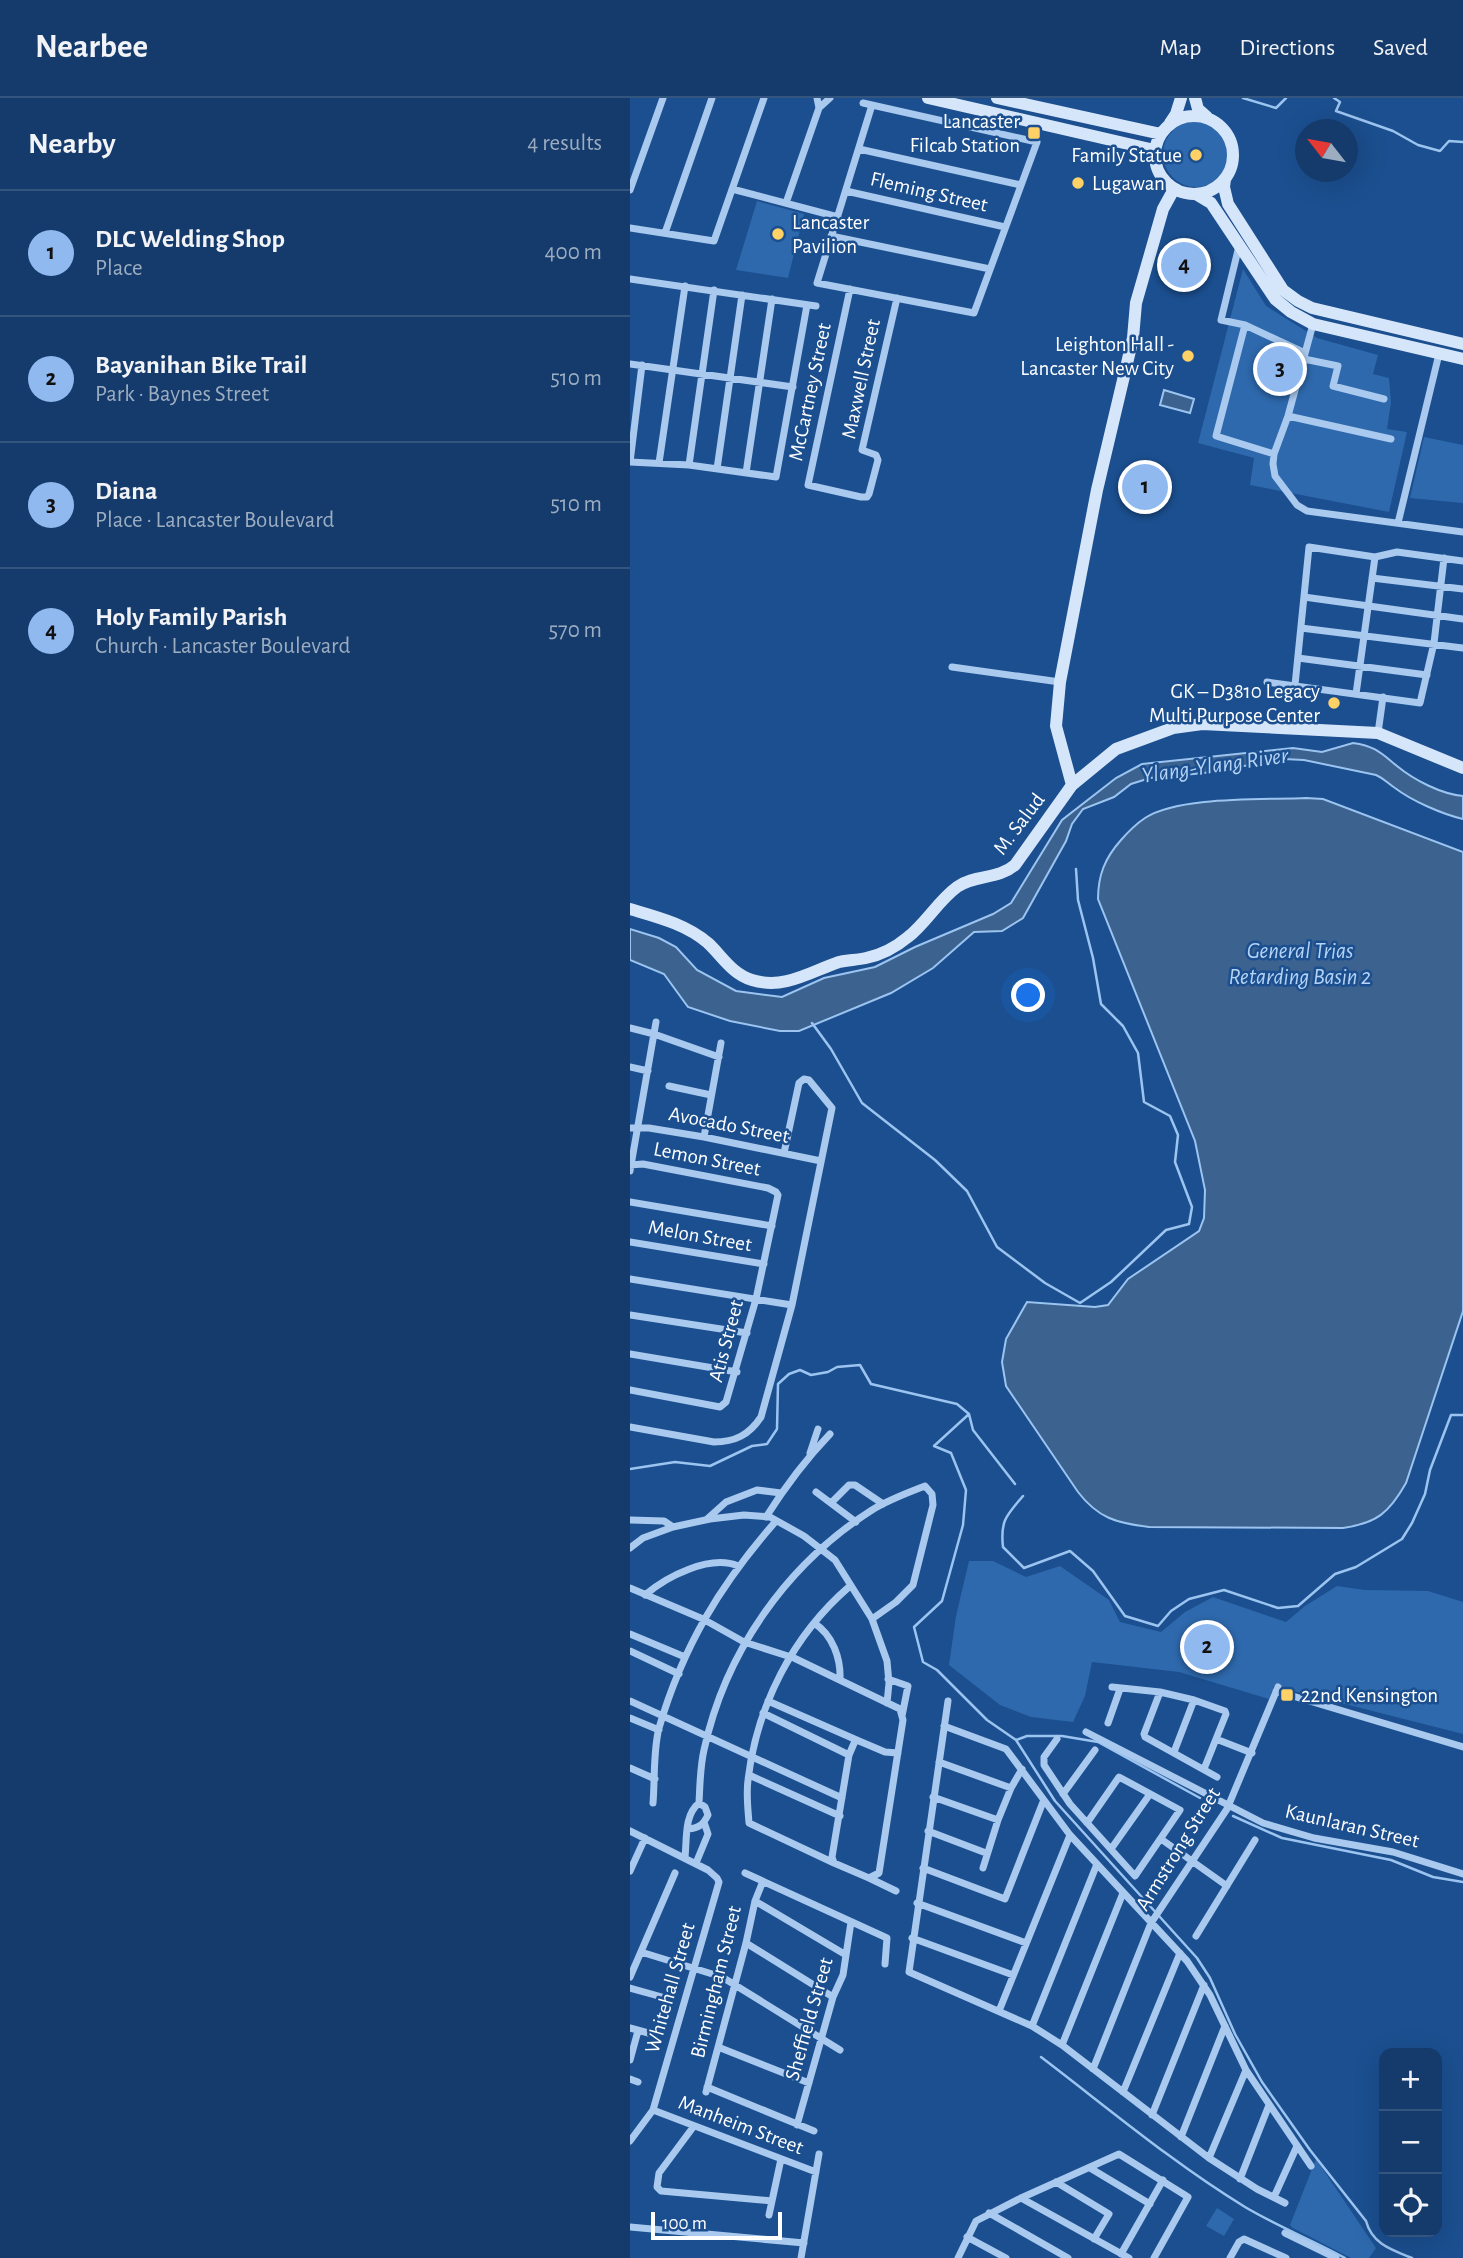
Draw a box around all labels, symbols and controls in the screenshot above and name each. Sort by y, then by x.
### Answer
text: Nearbee [35,31,148,64]
text: Map [1159,36,1201,60]
text: Directions [1239,36,1335,60]
text: Saved [1373,36,1428,60]
place label: Lancaster Filcab Station [910,111,1020,156]
north arrow [1295,119,1358,182]
marker: Lancaster Filcab Station [1026,125,1042,141]
text: Nearby [28,129,116,159]
text: 4 results [527,132,602,155]
place label: Family Statue [1071,145,1182,166]
marker: Family Statue [1188,147,1204,163]
street label: Fleming Street [868,168,990,216]
place label: Lugawan [1092,173,1165,194]
marker: Lugawan [1070,175,1086,191]
place label: Lancaster Pavilion [792,212,869,257]
text: DLC Welding Shop [95,226,285,252]
marker: Lancaster Pavilion [770,226,786,242]
pin: 4 [1161,239,1207,291]
text: 1 [47,241,55,264]
text: 400 m [544,241,602,264]
text: Place [95,257,143,280]
street label: Maxwell Street [838,317,884,441]
street label: McCartney Street [785,321,835,463]
place label: Leighton Hall - Lancaster New City [1020,334,1174,379]
pin: 3 [1257,343,1303,395]
marker: Leighton Hall - Lancaster New City [1180,348,1196,364]
text: Bayanihan Bike Trail [95,352,307,378]
text: 2 [46,367,56,390]
text: 510 m [550,367,602,390]
text: Park · Baynes Street [95,383,269,406]
pin: 1 [1122,461,1168,513]
text: Diana [95,478,157,504]
text: 3 [46,493,56,516]
text: 510 m [550,493,602,516]
text: Place · Lancaster Boulevard [95,509,335,532]
text: Holy Family Parish [95,604,287,630]
text: 4 [45,619,57,642]
text: 570 m [548,619,602,642]
text: Church · Lancaster Boulevard [95,635,350,658]
place label: GK – D3810 Legacy Multi Purpose Center [1149,681,1320,726]
marker: GK – D3810 Legacy Multi Purpose Center [1326,695,1342,711]
water label: Ylang-Ylang River [1140,744,1290,788]
street label: M. Salud [989,789,1049,859]
water label: General Trias Retarding Basin 2 [1229,940,1371,989]
your location [1011,978,1045,1012]
street label: Avocado Street [667,1103,791,1147]
street label: Lemon Street [652,1138,763,1180]
street label: Melon Street [647,1217,754,1255]
street label: Atis Street [705,1297,747,1384]
pin: 2 [1184,1621,1230,1673]
place label: 22nd Kensington [1301,1685,1438,1706]
marker: 22nd Kensington [1279,1687,1295,1703]
street label: Armstrong Street [1132,1783,1224,1914]
street label: Kaunlaran Street [1283,1800,1421,1852]
street label: Birmingham Street [687,1903,745,2060]
street label: Whitehall Street [641,1920,699,2056]
street label: Sheffield Street [781,1955,837,2083]
map controls [1379,2048,1442,2237]
button: + [1379,2048,1442,2111]
street label: Manheim Street [676,2092,807,2159]
button: − [1379,2111,1442,2174]
button: locate [1379,2174,1442,2237]
scale bar [651,2209,782,2241]
text: 100 m [662,2214,707,2233]

